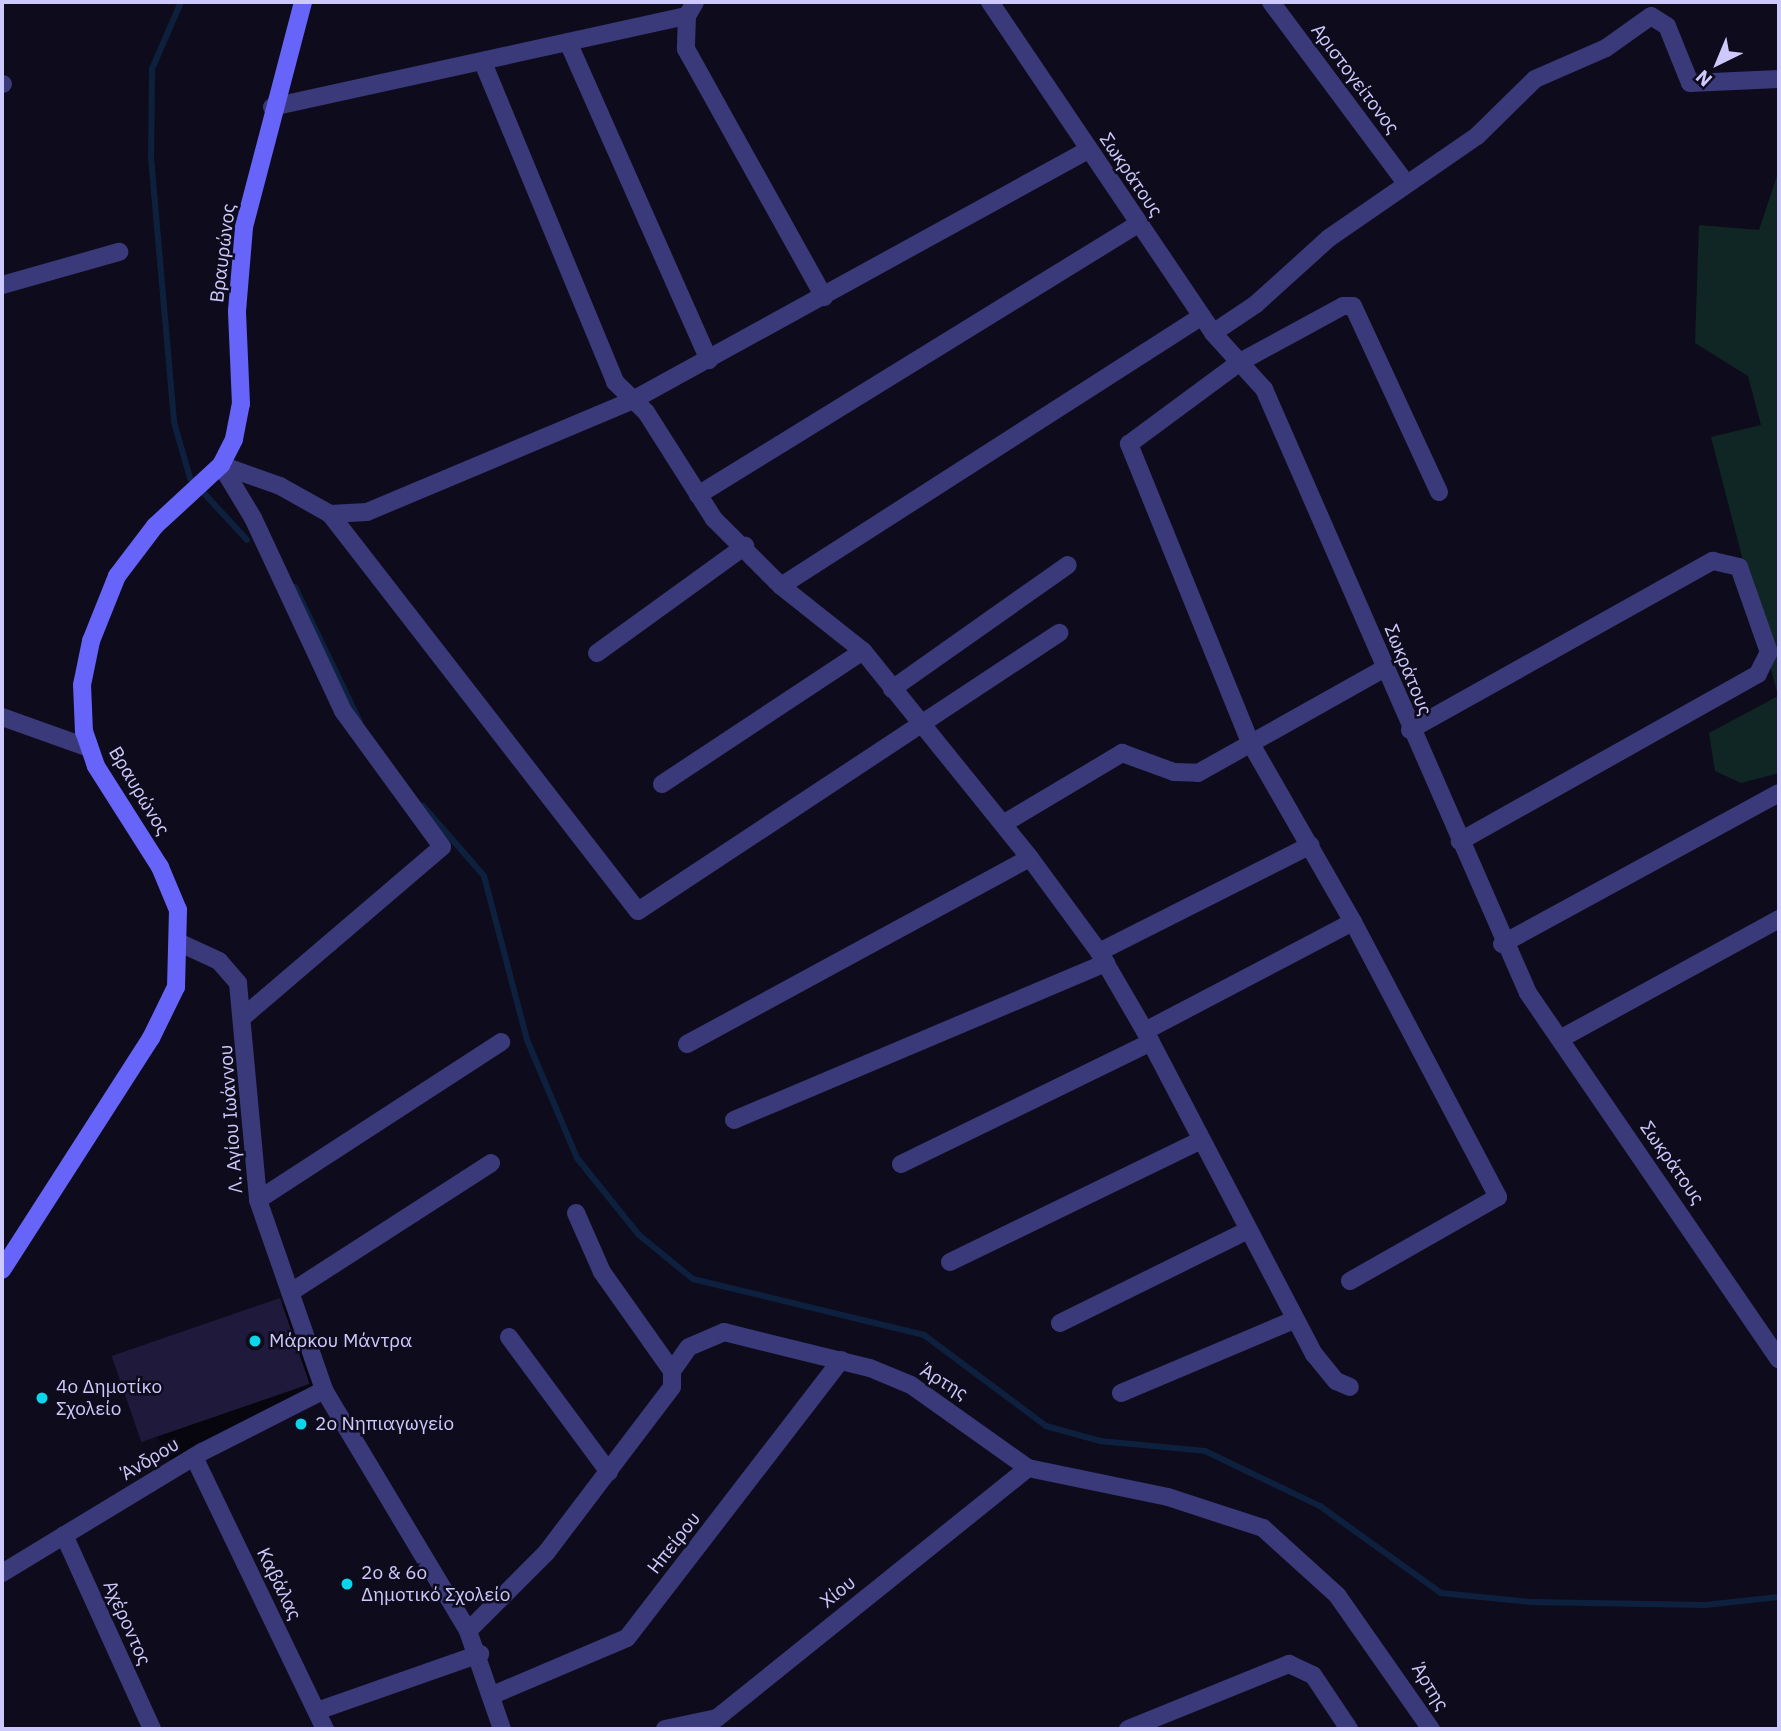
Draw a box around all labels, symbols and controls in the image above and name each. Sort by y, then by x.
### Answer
street label: Αριστογείτονος [1306,19,1404,139]
north arrow [1683,28,1753,98]
text: N [1690,65,1717,92]
street label: Σωκράτους [1095,129,1167,221]
street label: Βραυρώνος [206,202,240,304]
street label: Σωκράτους [1379,621,1437,719]
street label: Βραυρώνος [104,742,174,840]
street label: Λ. Αγίου Ιωάννου [214,1044,248,1194]
street label: Σωκράτους [1635,1117,1709,1209]
place label: Μάρκου Μάντρα [269,1330,412,1352]
marker: Μάρκου Μάντρα [247,1333,263,1349]
street label: Άρτης [916,1359,972,1405]
place label: 4ο Δημοτίκο Σχολείο [56,1376,162,1420]
marker: 4ο Δημοτίκο Σχολείο [34,1390,50,1406]
place label: 2ο Νηπιαγωγείο [315,1413,454,1435]
marker: 2ο Νηπιαγωγείο [293,1416,309,1432]
street label: Άνδρου [117,1433,183,1485]
street label: Ηπείρου [643,1507,705,1579]
street label: Καβάλας [252,1544,306,1624]
place label: 2ο & 6ο Δημοτικό Σχολείο [361,1562,510,1606]
street label: Χίου [816,1571,860,1613]
marker: 2ο & 6ο Δημοτικό Σχολείο [339,1576,355,1592]
street label: Αχέροντος [98,1577,156,1669]
street label: Άρτης [1407,1659,1453,1715]

